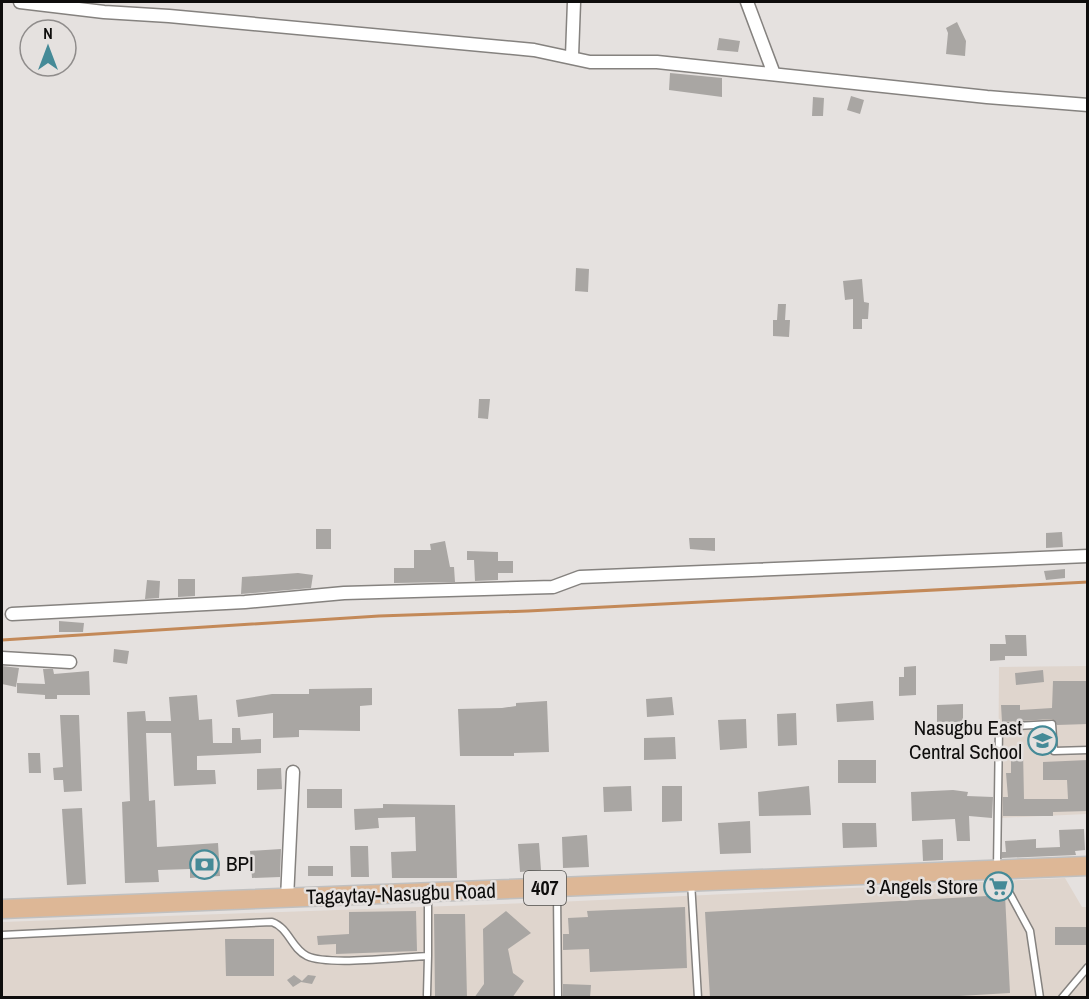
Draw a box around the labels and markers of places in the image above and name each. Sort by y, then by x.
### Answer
place label: Nasugbu East Central School [909,713,1022,766]
school or university icon: Nasugbu East Central School [1027,724,1059,756]
bank icon: BPI [189,848,221,880]
place label: BPI [226,849,254,878]
supermarket icon: 3 Angels Store [983,871,1015,903]
place label: 3 Angels Store [866,872,978,901]

